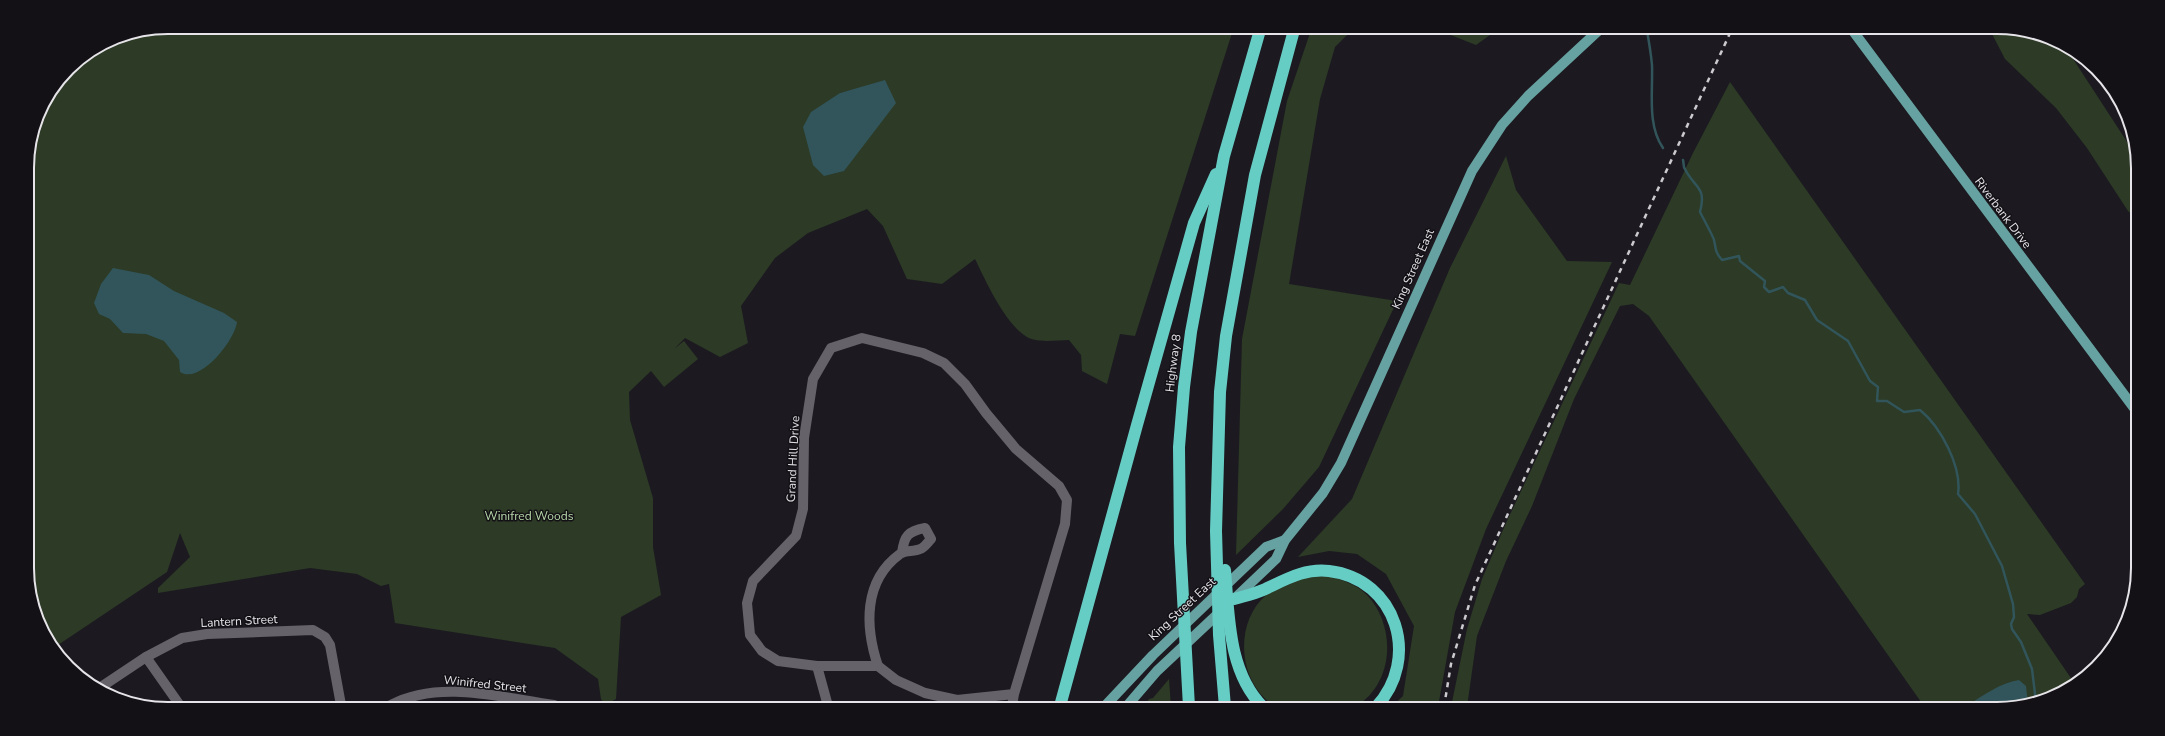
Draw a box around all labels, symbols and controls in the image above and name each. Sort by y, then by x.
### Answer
street label: Riverbank Drive [1971,174,2035,252]
street label: King Street East [1388,226,1438,312]
street label: Highway 8 [1161,333,1185,393]
street label: Grand Hill Drive [783,415,803,503]
park label: Winifred Woods [485,508,574,524]
street label: King Street East [1145,573,1220,644]
street label: Lantern Street [200,611,279,631]
street label: Winifred Street [443,672,528,696]

